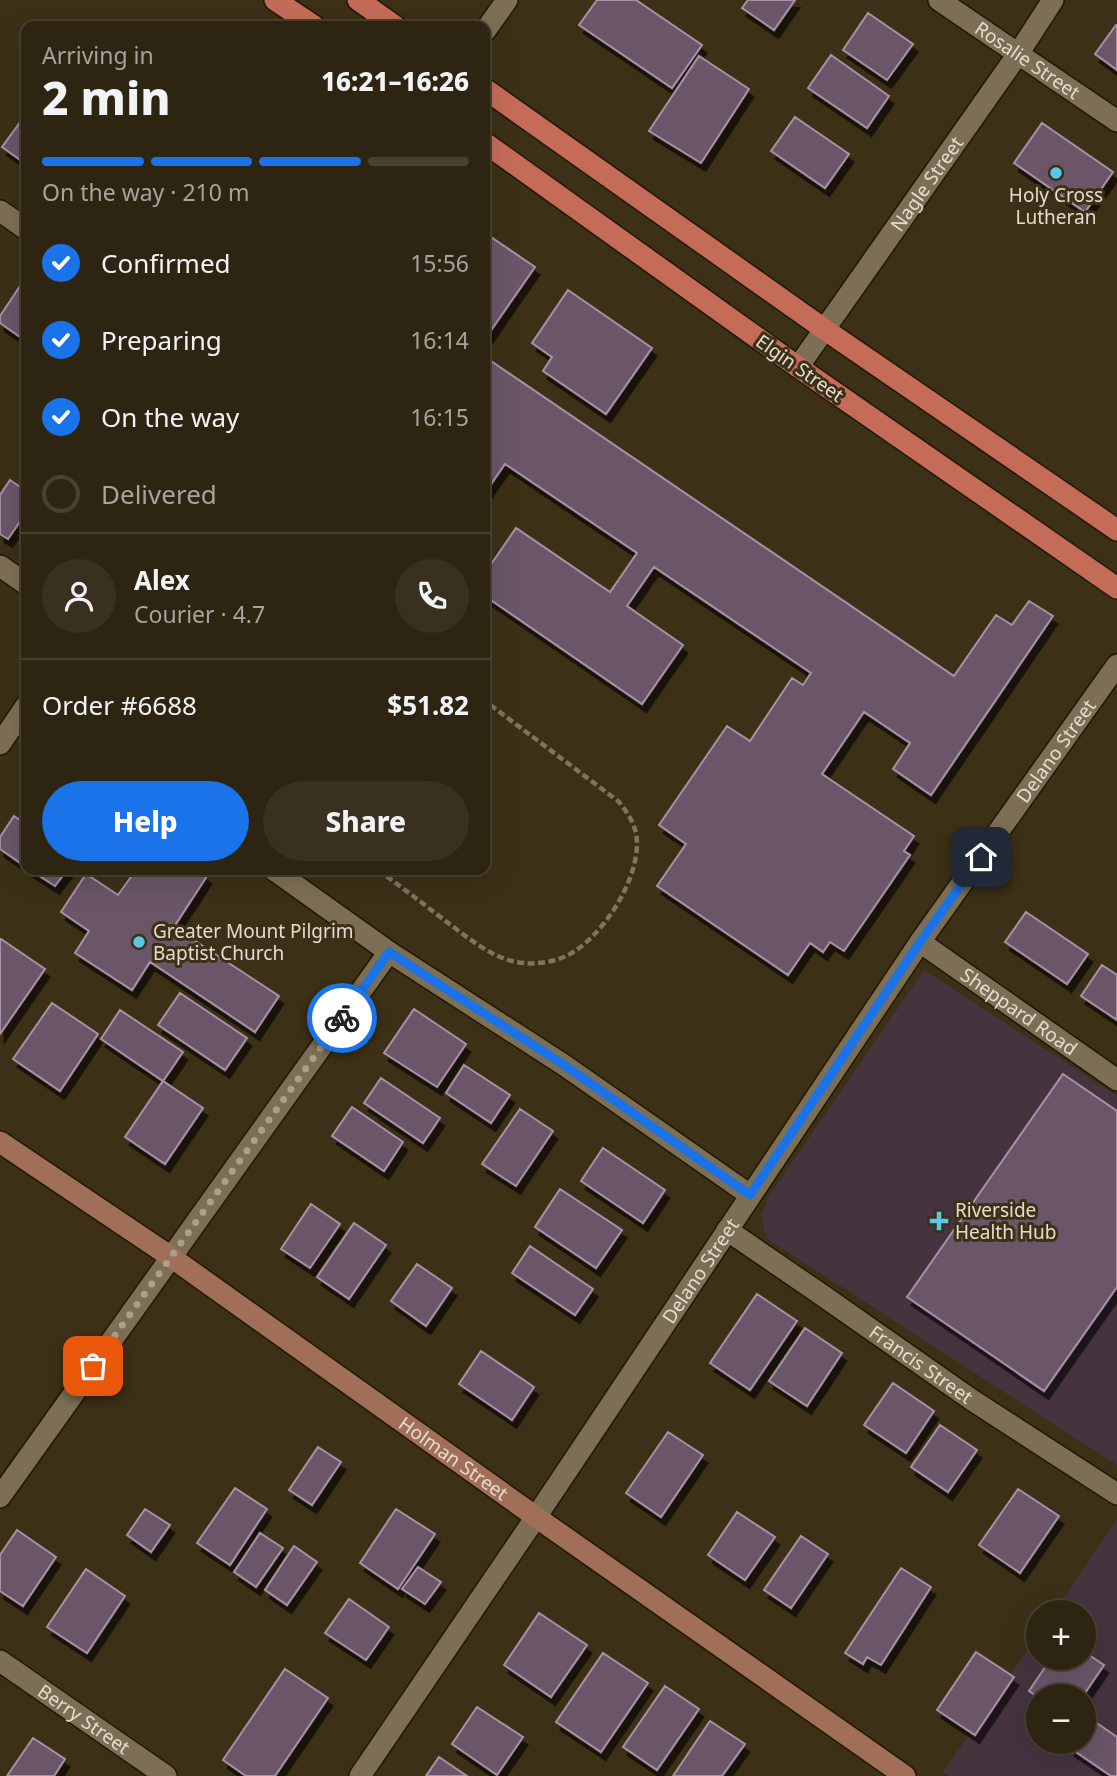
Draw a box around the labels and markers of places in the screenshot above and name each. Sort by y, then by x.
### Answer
marker: Holy Cross Lutheran [1048,165,1064,181]
place label: Holy Cross Lutheran [1009,182,1103,230]
pin [951,827,1011,887]
place label: Greater Mount Pilgrim Baptist Church [153,918,354,966]
marker: Greater Mount Pilgrim Baptist Church [131,934,147,950]
place label: Riverside Health Hub [955,1197,1056,1245]
marker: Riverside Health Hub [929,1211,949,1231]
pin [63,1336,123,1396]

